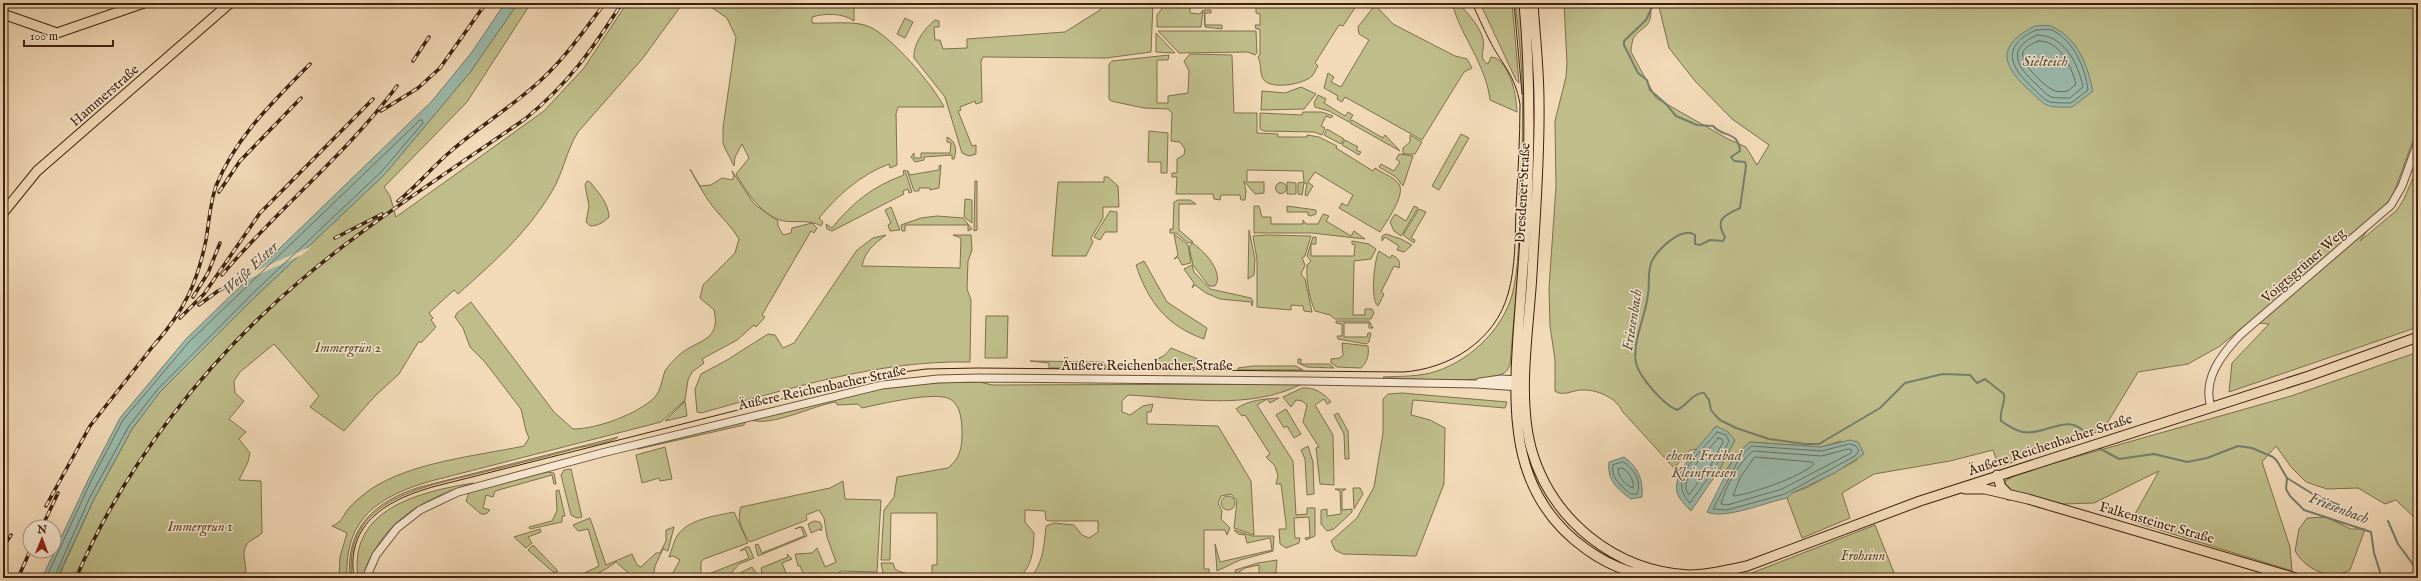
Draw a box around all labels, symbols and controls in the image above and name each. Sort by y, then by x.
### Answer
scale bar [24,22,113,48]
text: 100 m [30,29,58,44]
water label: Sielteich [2022,52,2068,71]
street label: Hammerstraße [66,60,143,131]
street label: Dresdener Straße [1511,142,1535,244]
street label: Voigtsgrüner Weg [2257,224,2350,308]
water label: Weiße Elster [218,237,283,299]
water label: Friesenbach [1618,287,1647,352]
park label: Immergrün 2 [314,339,381,358]
street label: Äußere Reichenbacher Straße [1060,356,1233,375]
street label: Äußere Reichenbacher Straße [735,360,908,415]
street label: Äußere Reichenbacher Straße [1965,409,2135,480]
water label: ehem. Freibad Kleinfriesen [1665,446,1743,482]
water label: Friesenbach [2306,488,2372,529]
street label: Falkensteiner Straße [2097,498,2217,548]
park label: Immergrün 1 [167,518,232,537]
north arrow [22,519,62,559]
text: N [36,523,48,537]
park label: Frohsinn [1841,547,1885,565]

